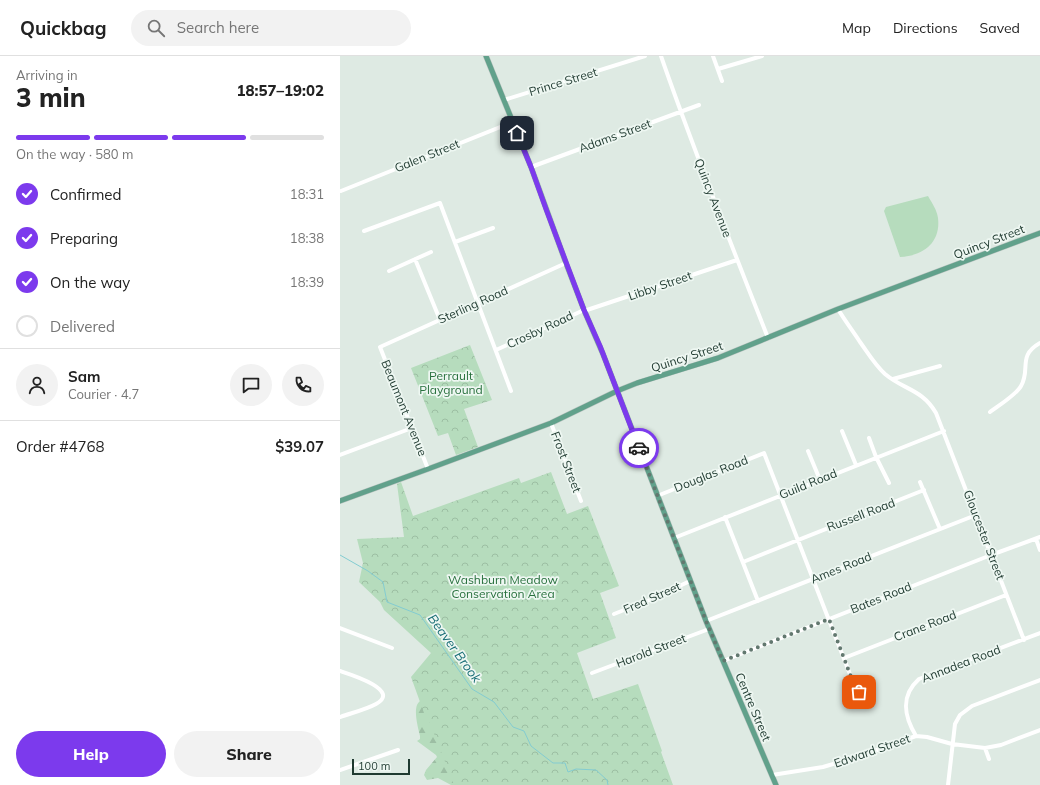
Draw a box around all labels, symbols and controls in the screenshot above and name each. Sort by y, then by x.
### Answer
search box [131,10,411,46]
text: Quickbag [20,16,107,40]
icon: search [145,17,167,39]
text: Search here [177,18,259,37]
text: Map [842,19,871,37]
text: Directions [893,19,958,37]
text: Saved [980,19,1020,37]
street label: Prince Street [527,64,599,99]
text: Arriving in [16,67,78,83]
text: 3 min [16,81,86,114]
text: 18:57–19:02 [237,81,324,100]
street label: Adams Street [577,115,653,156]
pin [500,116,534,150]
icon: home [506,122,528,144]
street label: Galen Street [392,136,461,175]
text: On the way · 580 m [16,146,133,162]
street label: Quincy Avenue [692,156,735,239]
icon: check [16,183,38,205]
text: Confirmed [50,185,121,204]
text: 18:31 [290,186,324,202]
street label: Quincy Street [951,221,1026,262]
icon: check [16,227,38,249]
text: Preparing [50,229,118,248]
text: 18:38 [290,230,324,246]
street label: Libby Street [626,268,694,303]
icon: check [16,271,38,293]
text: On the way [50,273,130,292]
text: 18:39 [290,274,324,290]
street label: Sterling Road [435,282,510,327]
street label: Crosby Road [504,308,575,351]
text: Delivered [50,317,115,336]
street label: Quincy Street [649,338,725,375]
street label: Beaumont Avenue [378,358,431,458]
button: person [16,364,58,406]
button: chat [230,364,272,406]
button: phone [282,364,324,406]
text: Sam [68,367,100,386]
park label: Perrault Playground [419,368,483,397]
text: Courier · 4.7 [68,386,139,402]
courier [619,428,659,468]
street label: Frost Street [548,429,585,494]
text: Order #4768 [16,437,104,456]
text: $39.07 [275,437,324,456]
icon: car [628,437,650,459]
street label: Douglas Road [672,452,750,495]
street label: Guild Road [777,465,839,502]
street label: Gloucester Street [960,488,1008,582]
street label: Russell Road [825,495,897,534]
street label: Ames Road [808,549,873,587]
park label: Washburn Meadow Conservation Area [448,572,559,601]
street label: Fred Street [621,578,683,617]
street label: Bates Road [848,578,914,617]
street label: Crane Road [891,607,958,644]
water label: Beaver Brook [425,611,485,686]
street label: Harold Street [614,630,688,671]
street label: Annadea Road [919,642,1003,686]
street label: Centre Street [732,670,775,743]
pin [842,675,876,709]
icon: bag [848,681,870,703]
street label: Edward Street [832,730,912,771]
button: Help [16,731,166,777]
button: Share [174,731,324,777]
scale bar [352,757,410,776]
text: 100 m [358,759,390,773]

